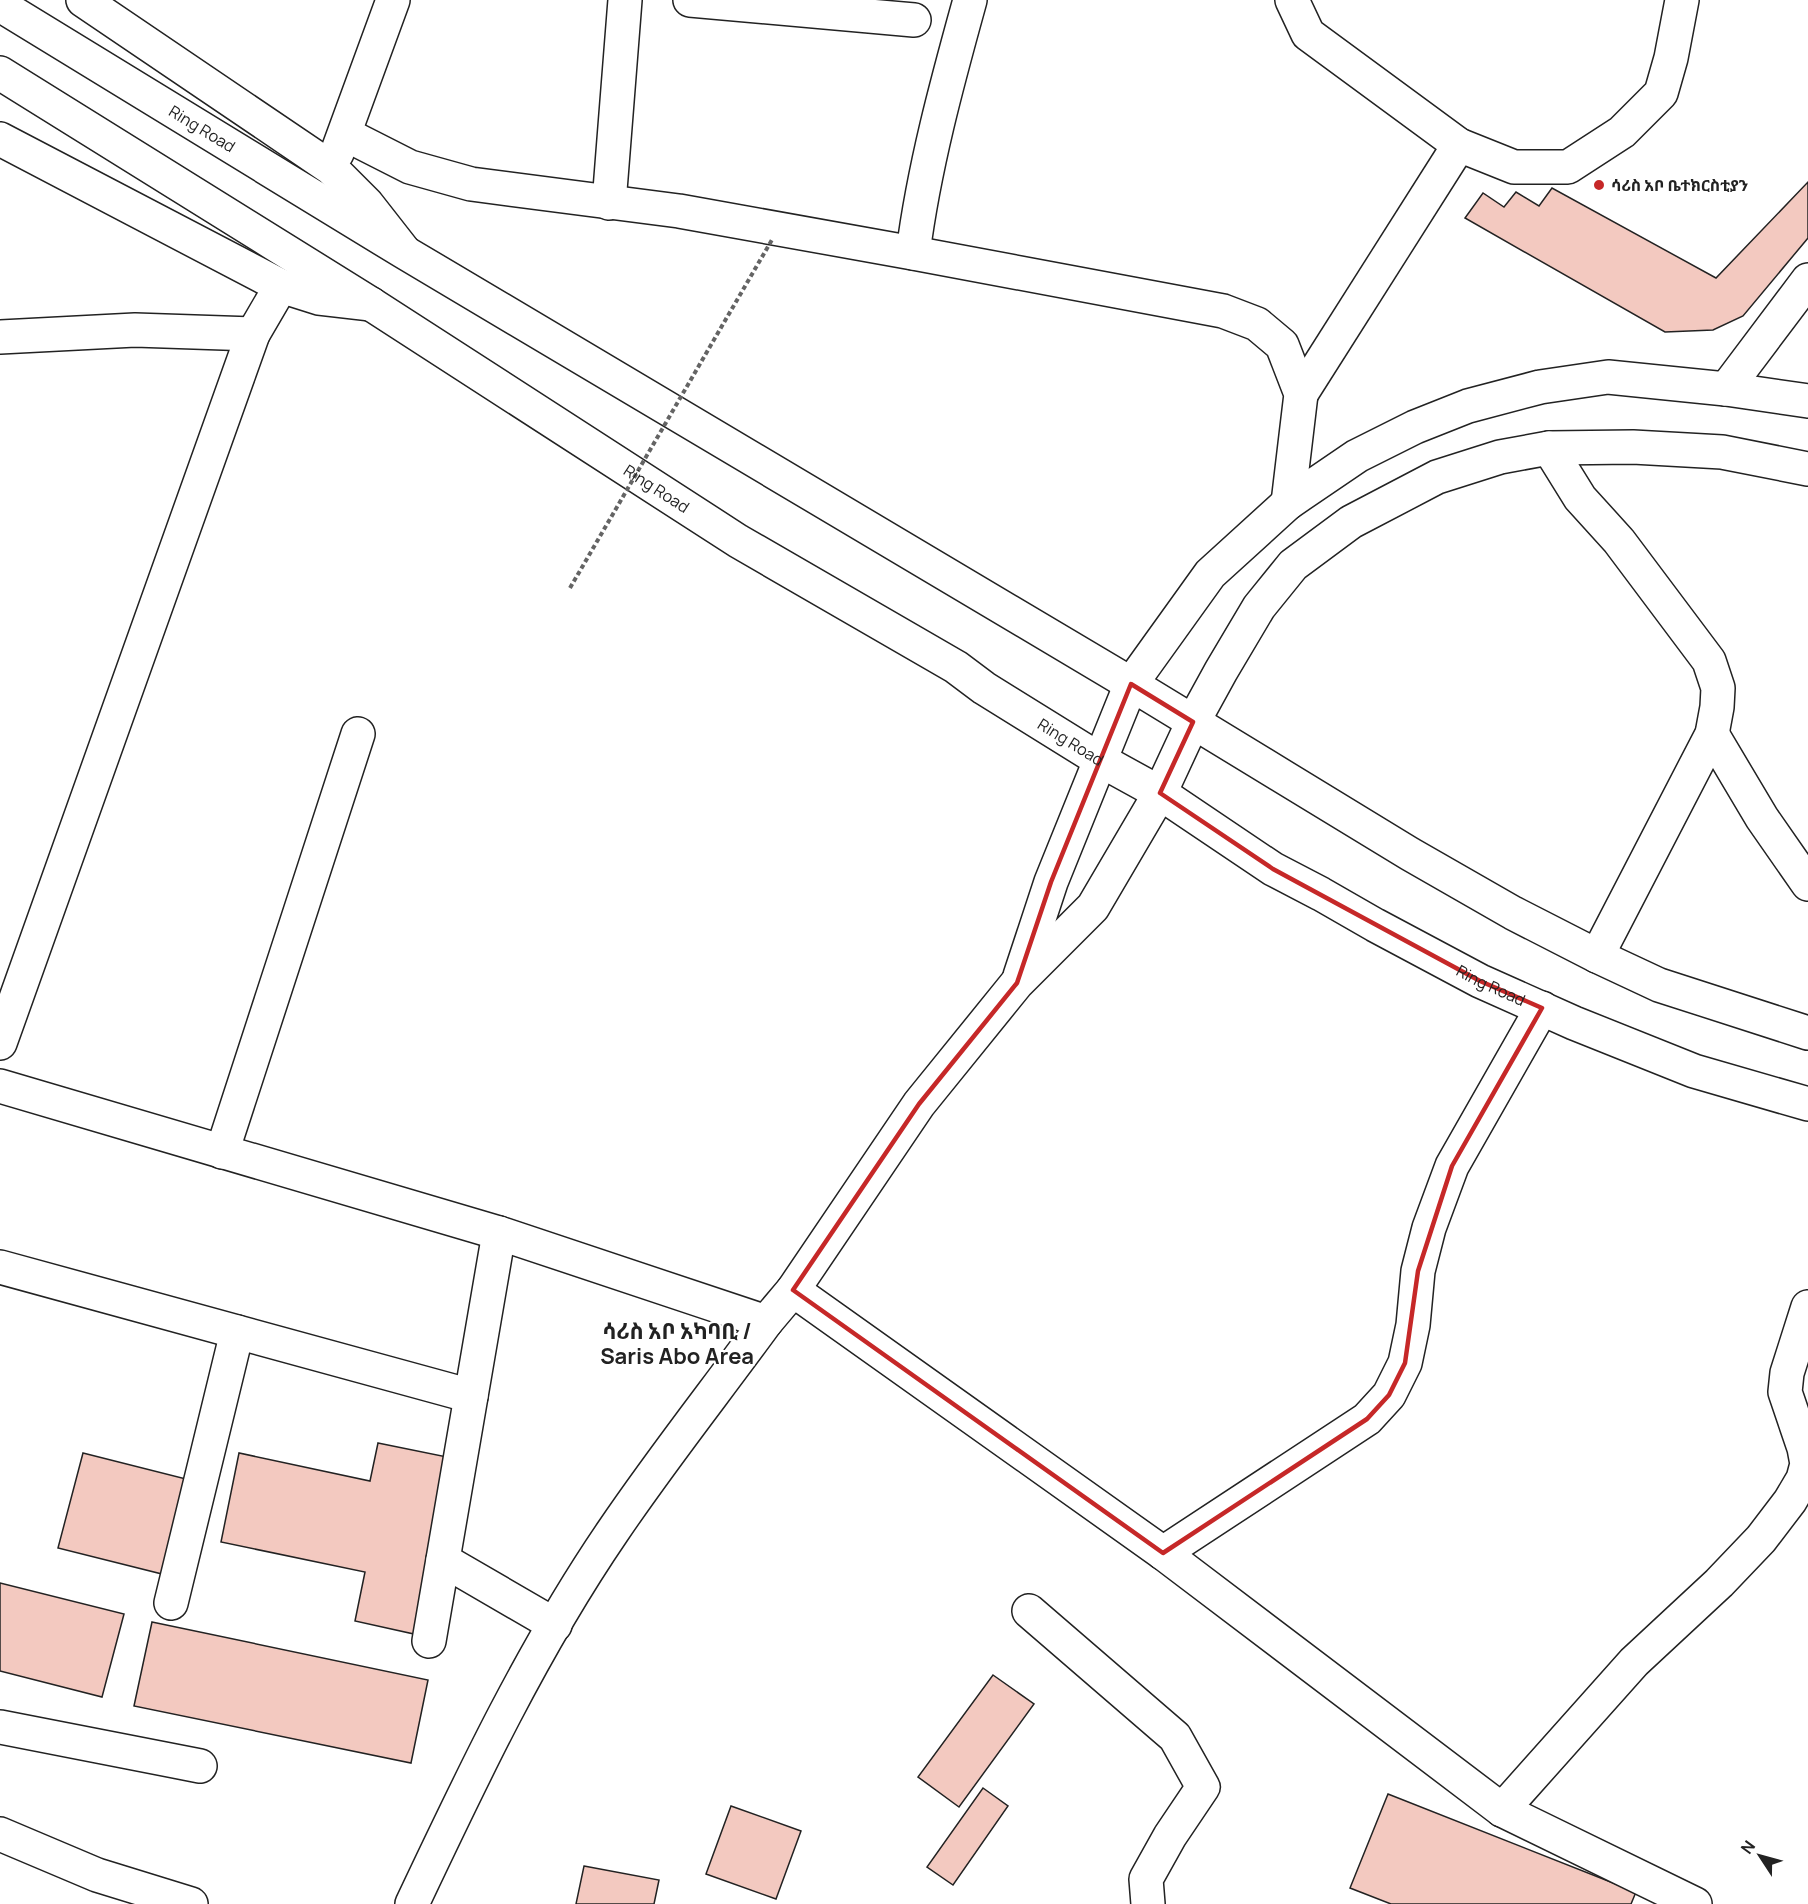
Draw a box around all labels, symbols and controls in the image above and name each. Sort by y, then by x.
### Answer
street label: Ring Road [165,100,240,157]
place label: ሳሪስ አቦ ቤተክርስቲያን [1611,174,1749,196]
marker: ሳሪስ አቦ ቤተክርስቲያን [1592,178,1606,192]
street label: Ring Road [620,459,694,518]
street label: Ring Road [1034,713,1108,771]
street label: Ring Road [1453,959,1529,1011]
district label: ሳሪስ አቦ አካባቢ / Saris Abo Area [600,1316,754,1371]
north arrow [1730,1826,1790,1886]
text: N [1736,1836,1760,1858]

